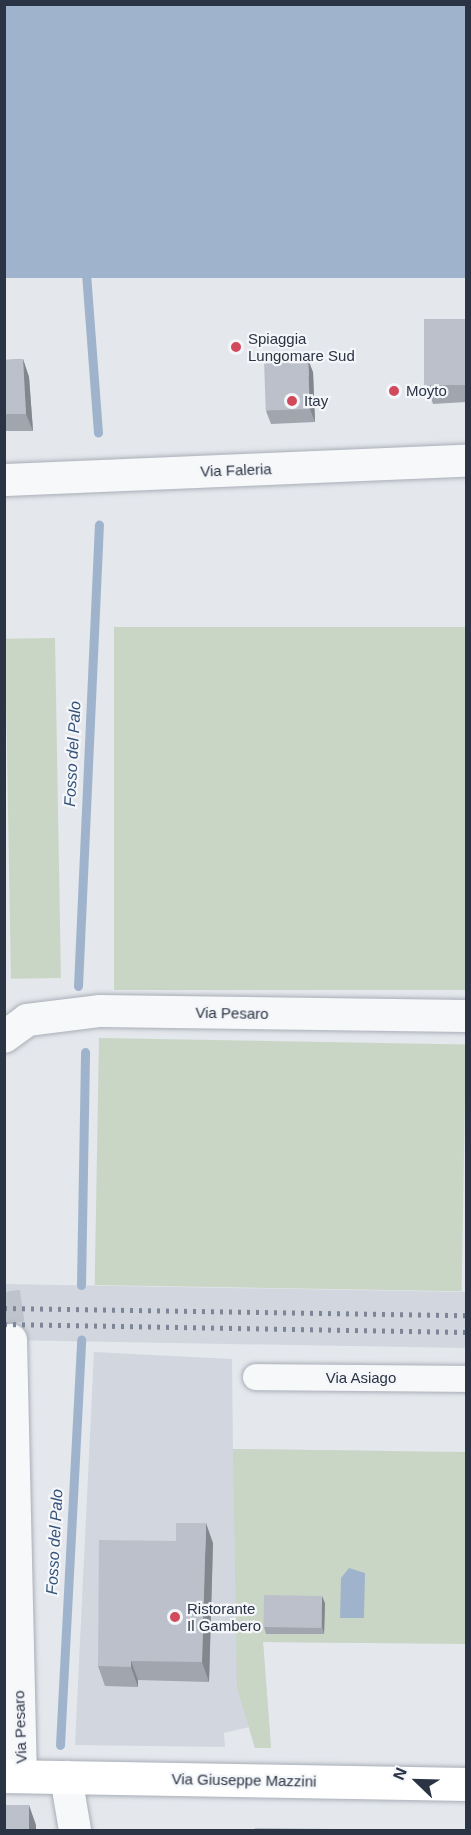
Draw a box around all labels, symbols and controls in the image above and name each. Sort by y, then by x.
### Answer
place label: Spiaggia Lungomare Sud [248,329,355,364]
marker: Spiaggia Lungomare Sud [229,340,243,354]
place label: Moyto [406,382,447,400]
marker: Moyto [387,384,401,398]
place label: Itay [304,392,328,410]
marker: Itay [285,394,299,408]
street label: Via Faleria [200,460,272,480]
water label: Fosso del Palo [61,701,85,807]
street label: Via Pesaro [195,1003,269,1023]
street label: Via Asiago [325,1369,397,1387]
water label: Fosso del Palo [43,1489,67,1595]
place label: Ristorante Il Gambero [187,1599,261,1634]
marker: Ristorante Il Gambero [168,1610,182,1624]
street label: Via Pesaro [10,1690,30,1764]
north arrow [387,1751,447,1811]
text: N [390,1765,410,1782]
street label: Via Giuseppe Mazzini [171,1770,317,1790]

